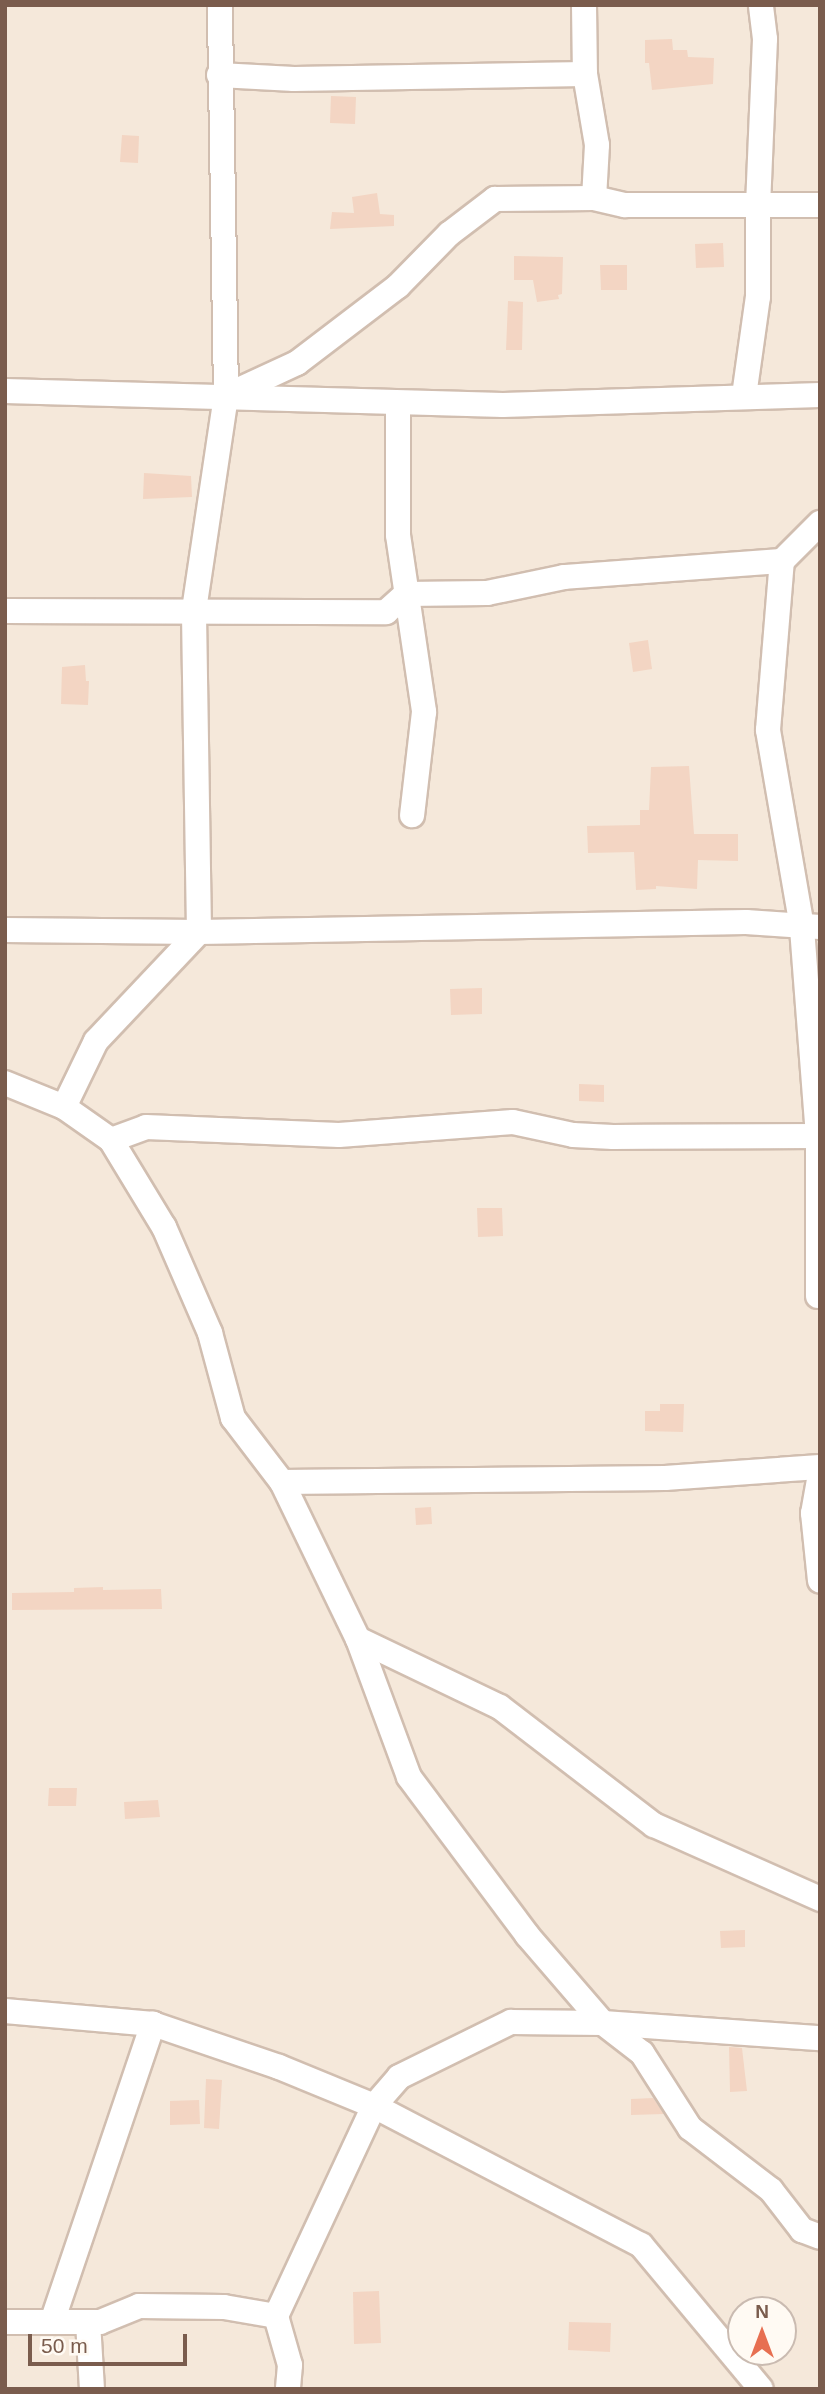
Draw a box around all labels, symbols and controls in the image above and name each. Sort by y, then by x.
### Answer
north arrow [727,2296,797,2366]
text: N [755,2301,769,2322]
scale bar [32,2320,191,2364]
text: 50 m [41,2334,88,2357]

